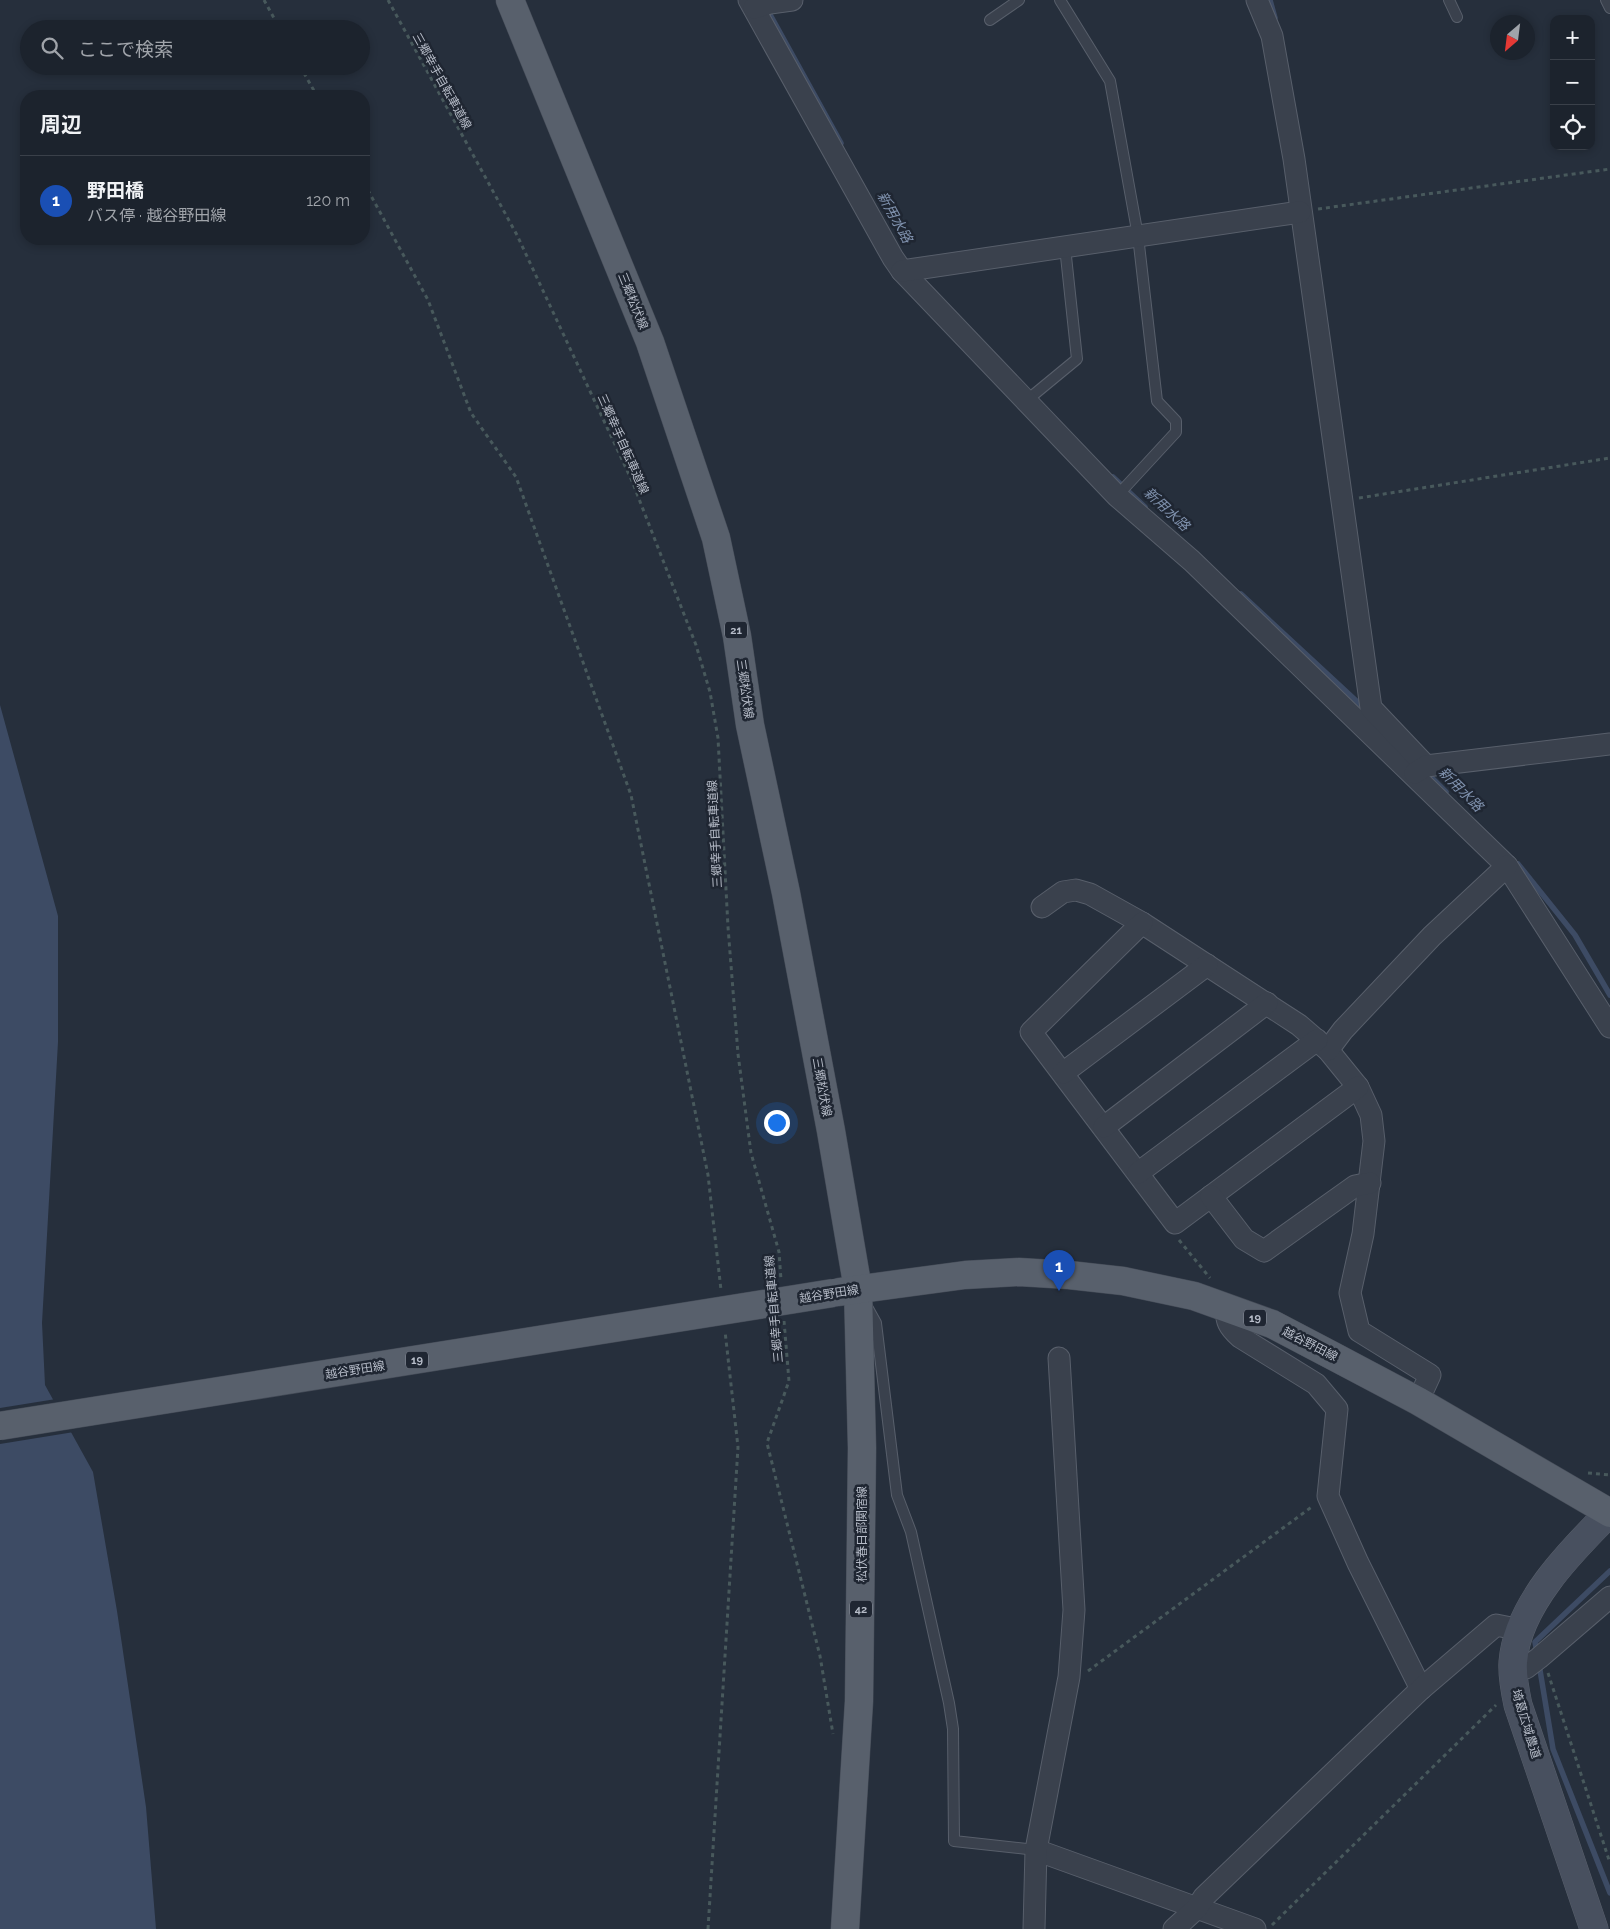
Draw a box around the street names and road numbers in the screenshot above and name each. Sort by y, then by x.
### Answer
street label: 三郷幸手自転車道線 [410,30,474,132]
street label: 三郷松伏線 [615,271,651,331]
street label: 三郷幸手自転車道線 [595,392,651,496]
road number: 21 [725,622,747,638]
street label: 三郷松伏線 [734,658,756,720]
street label: 三郷幸手自転車道線 [705,780,725,888]
street label: 三郷松伏線 [810,1056,834,1118]
street label: 三郷幸手自転車道線 [762,1255,786,1363]
street label: 越谷野田線 [798,1282,860,1306]
road number: 19 [1244,1310,1266,1326]
street label: 越谷野田線 [1280,1324,1340,1364]
road number: 19 [406,1352,428,1368]
street label: 越谷野田線 [324,1358,386,1382]
street label: 松伏春日部関宿線 [855,1486,869,1582]
road number: 42 [850,1600,872,1618]
street label: 埼葛広域農道 [1509,1688,1543,1760]

